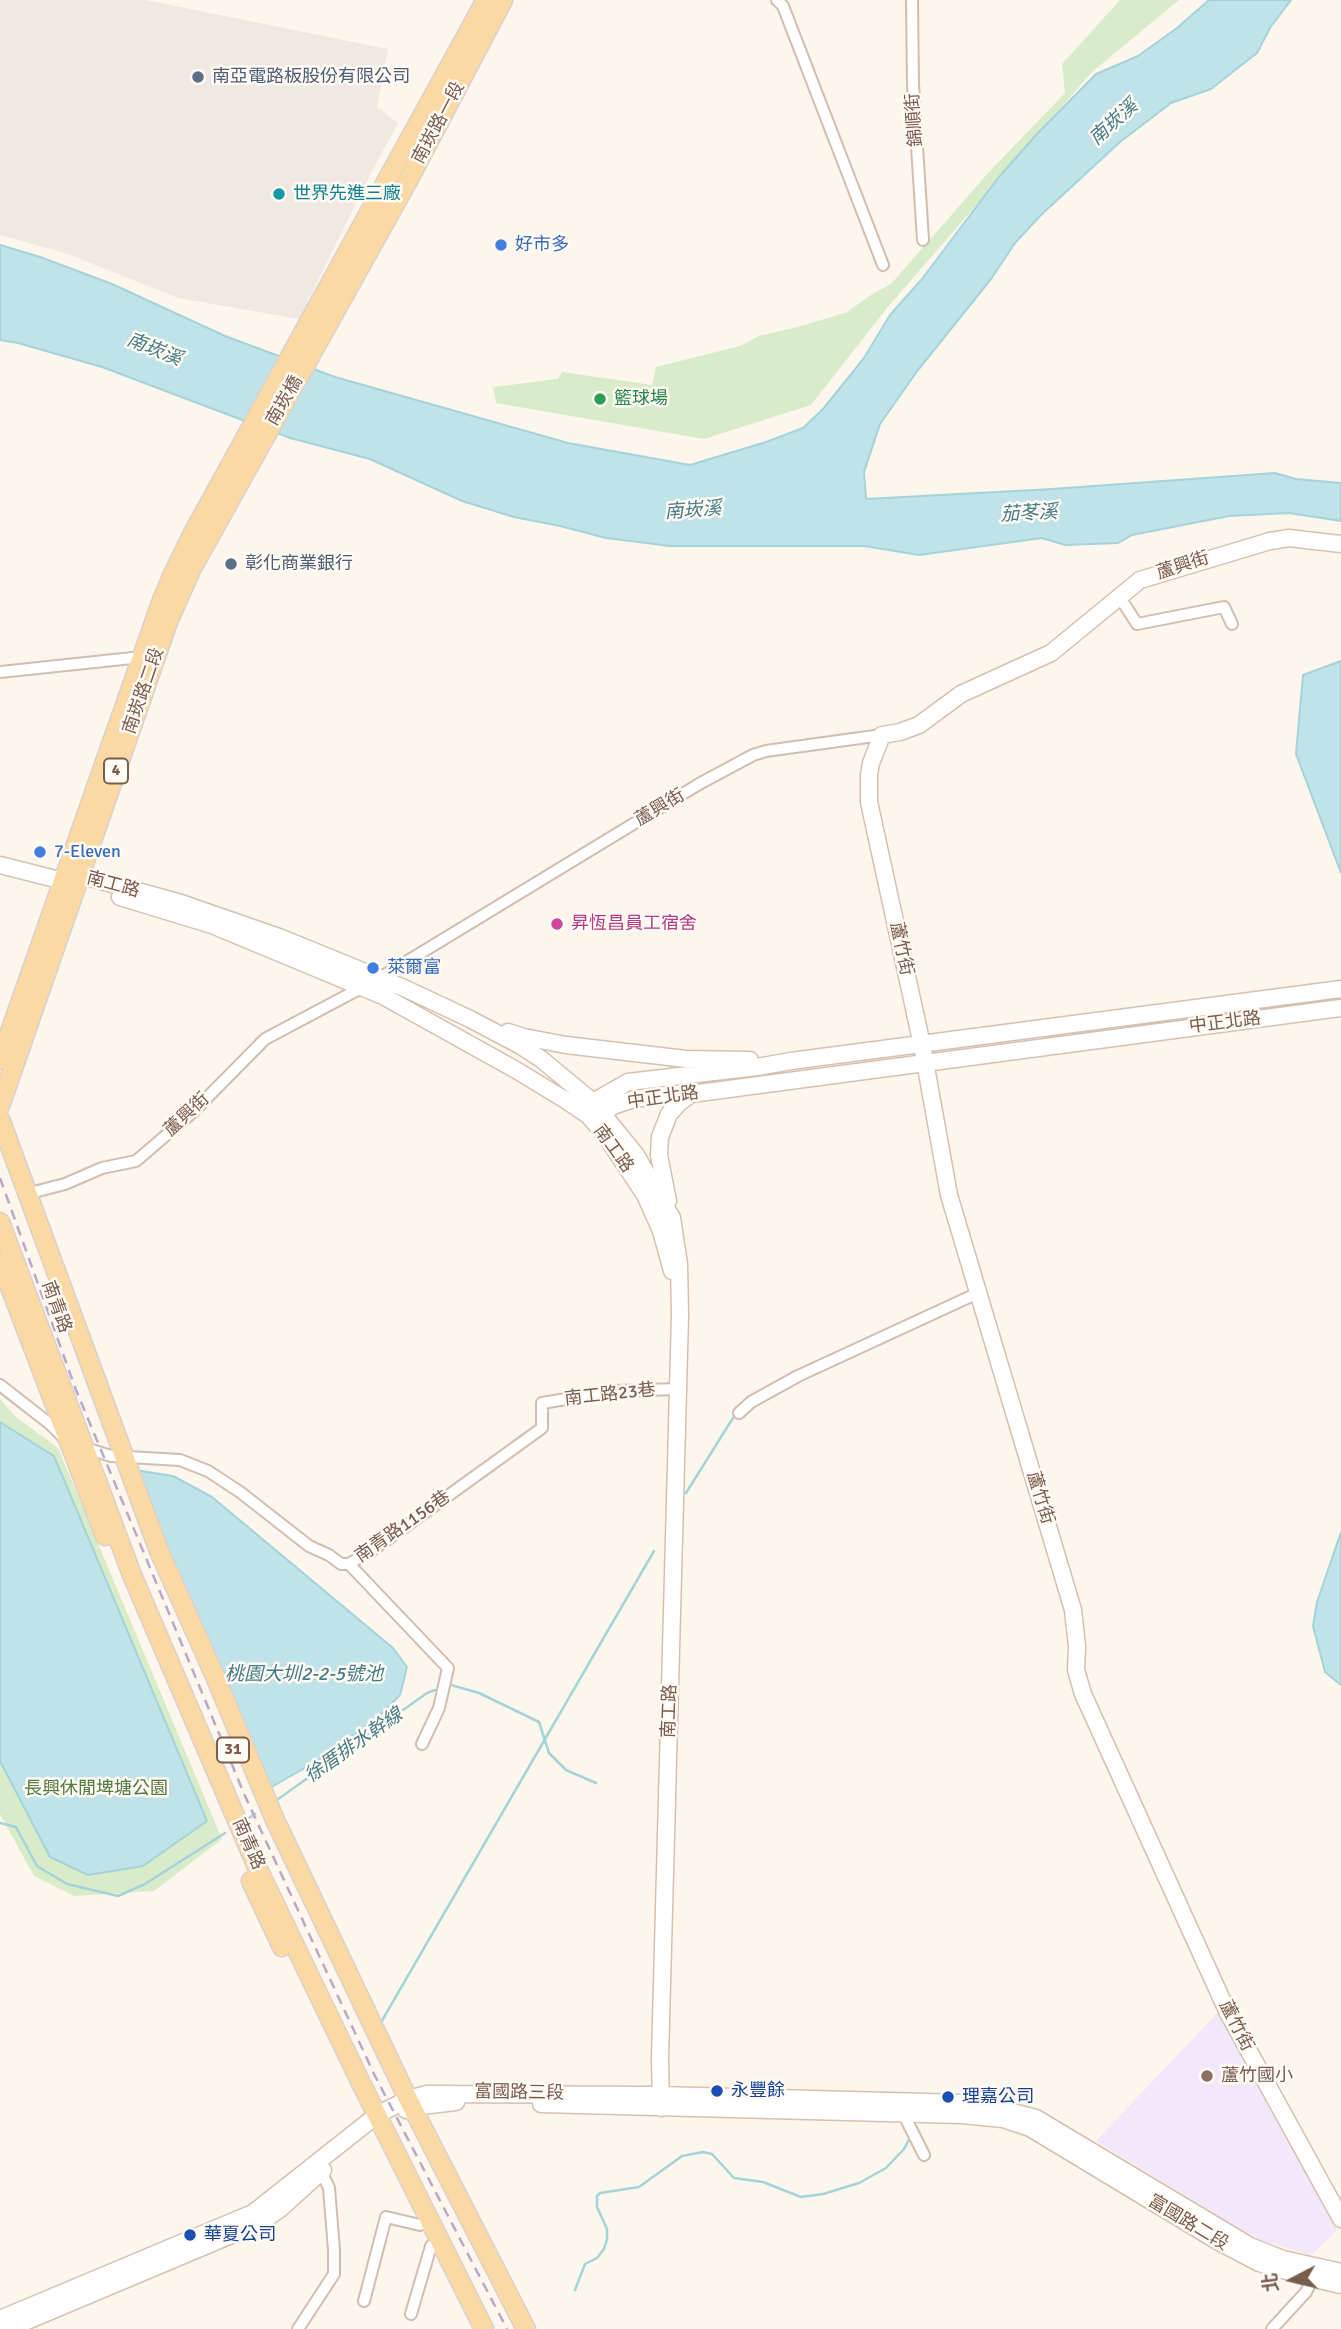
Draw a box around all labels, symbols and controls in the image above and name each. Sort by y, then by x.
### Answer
place label: 南亞電路板股份有限公司 [212,66,410,88]
marker: 南亞電路板股份有限公司 [190,69,206,85]
street label: 南崁路一段 [408,78,470,168]
street label: 錦順街 [902,92,928,148]
water label: 南崁溪 [1085,95,1143,151]
place label: 世界先進三廠 [293,183,401,205]
marker: 世界先進三廠 [271,186,287,202]
place label: 好市多 [515,234,569,256]
marker: 好市多 [493,237,509,253]
water label: 南崁溪 [123,329,185,371]
street label: 南崁橋 [262,372,308,430]
place label: 籃球場 [614,388,668,410]
marker: 籃球場 [592,391,608,407]
water label: 南崁溪 [664,498,722,524]
water label: 茄苳溪 [1000,501,1058,527]
street label: 蘆興街 [1154,547,1212,585]
place label: 彰化商業銀行 [245,553,353,575]
marker: 彰化商業銀行 [223,556,239,572]
street label: 南崁路二段 [119,645,169,737]
road number: 4 [104,758,128,784]
street label: 蘆興街 [631,785,689,831]
place label: 7-Eleven [54,841,121,863]
marker: 7-Eleven [32,844,48,860]
street label: 南工路 [84,868,142,902]
place label: 昇恆昌員工宿舍 [571,913,697,935]
marker: 昇恆昌員工宿舍 [549,916,565,932]
street label: 蘆竹街 [885,920,917,978]
place label: 萊爾富 [387,957,441,979]
marker: 萊爾富 [365,960,381,976]
street label: 中正北路 [1188,1008,1262,1038]
street label: 中正北路 [626,1082,700,1114]
street label: 蘆興街 [160,1089,214,1141]
street label: 南工路 [588,1121,638,1177]
street label: 南青路 [37,1278,75,1336]
street label: 南工路23巷 [563,1379,657,1411]
street label: 蘆竹街 [1022,1469,1058,1527]
street label: 南青路1156巷 [351,1486,455,1568]
water label: 桃園大圳2-2-5號池 [225,1664,383,1686]
street label: 南工路 [658,1684,682,1738]
water label: 徐厝排水幹線 [301,1704,407,1788]
road number: 31 [217,1738,249,1762]
park label: 長興休閒埤塘公園 [24,1778,168,1800]
street label: 南青路 [227,1815,269,1873]
street label: 蘆竹街 [1214,1997,1258,2055]
place label: 蘆竹國小 [1221,2065,1293,2087]
marker: 蘆竹國小 [1199,2068,1215,2084]
place label: 永豐餘 [731,2080,785,2102]
street label: 富國路三段 [474,2081,564,2105]
marker: 永豐餘 [709,2083,725,2099]
place label: 理嘉公司 [962,2086,1034,2108]
marker: 理嘉公司 [940,2089,956,2105]
street label: 富國路二段 [1144,2191,1232,2255]
place label: 華夏公司 [204,2224,276,2246]
marker: 華夏公司 [182,2227,198,2243]
north arrow [1257,2245,1327,2315]
text: 北 [1258,2272,1284,2293]

